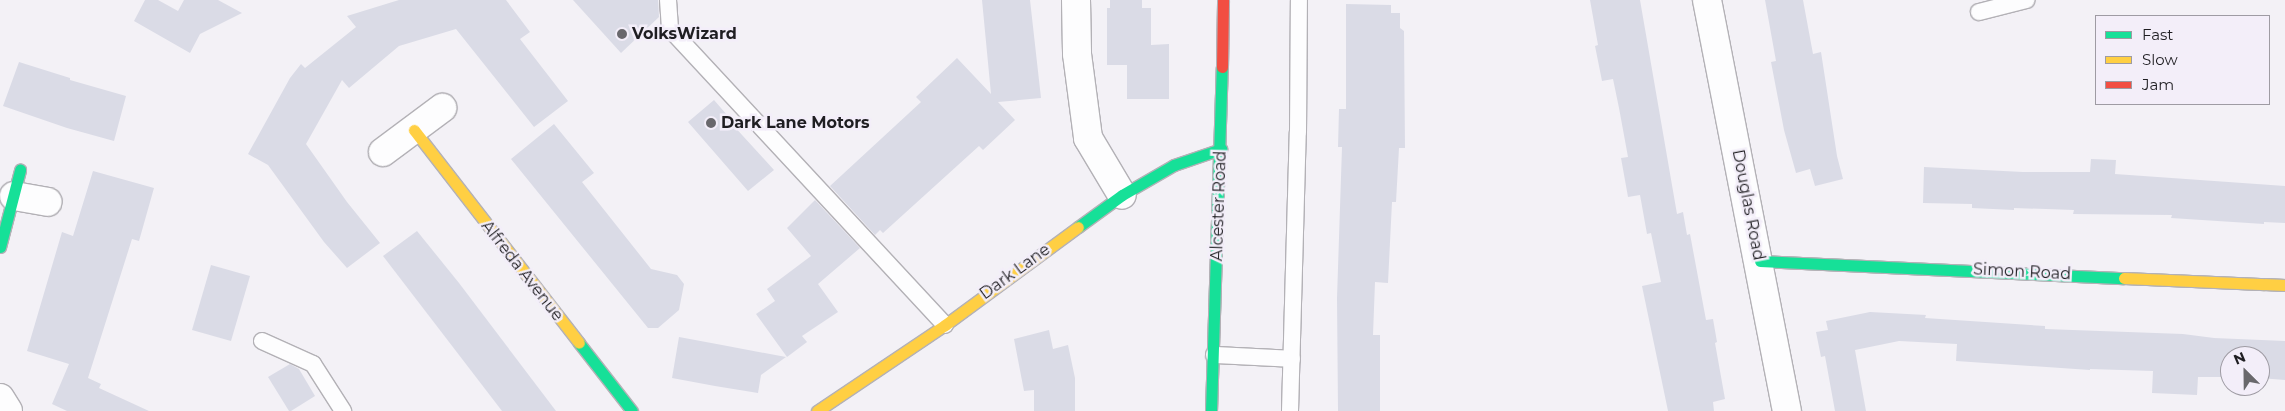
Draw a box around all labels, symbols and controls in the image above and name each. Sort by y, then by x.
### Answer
legend [2095,15,2270,105]
place label: VolksWizard [632,24,737,44]
text: Fast [2142,25,2173,44]
marker: VolksWizard [616,28,628,40]
text: Slow [2142,50,2178,69]
text: Jam [2142,75,2174,94]
place label: Dark Lane Motors [721,113,870,133]
marker: Dark Lane Motors [705,117,717,129]
street label: Douglas Road [1728,148,1768,262]
street label: Alcester Road [1207,150,1231,262]
street label: Alfreda Avenue [477,217,567,325]
street label: Dark Lane [976,240,1054,304]
street label: Simon Road [1973,260,2071,284]
north arrow [2220,346,2270,396]
text: N [2231,348,2248,369]

